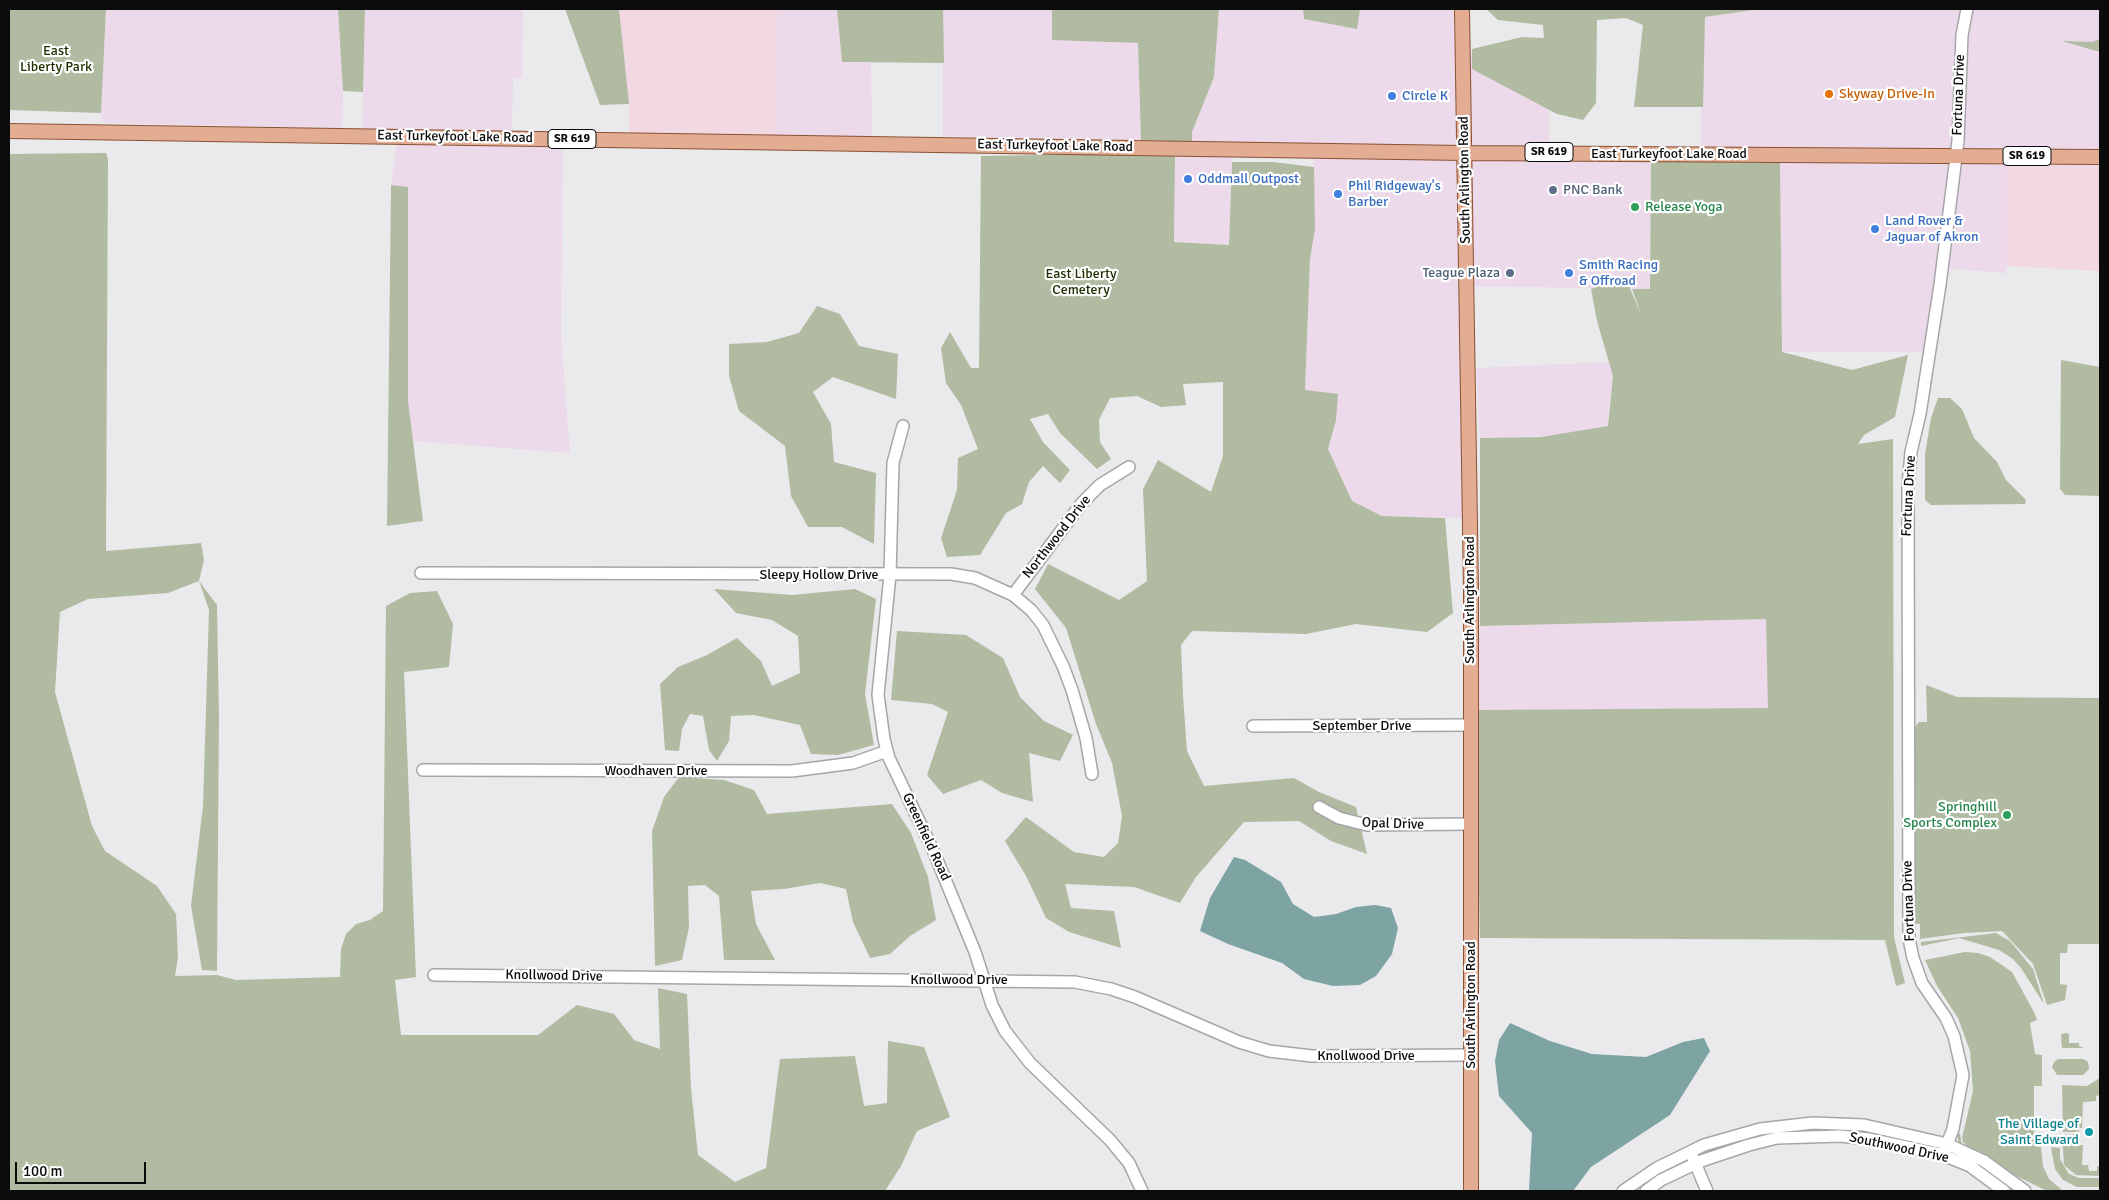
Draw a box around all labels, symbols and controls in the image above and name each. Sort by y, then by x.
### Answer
park label: East Liberty Park [20,43,92,75]
street label: Fortuna Drive [1949,54,1969,136]
place label: Skyway Drive-In [1839,86,1935,102]
place label: Circle K [1402,88,1448,104]
marker: Skyway Drive-In [1823,88,1835,100]
marker: Circle K [1386,90,1398,102]
street label: South Arlington Road [1455,116,1475,244]
street label: East Turkeyfoot Lake Road [377,127,533,147]
road number: SR 619 [548,130,596,148]
street label: East Turkeyfoot Lake Road [977,136,1133,156]
road number: SR 619 [1525,142,1573,162]
street label: East Turkeyfoot Lake Road [1591,146,1747,162]
road number: SR 619 [2003,146,2051,166]
place label: Oddmall Outpost [1198,171,1299,187]
marker: Oddmall Outpost [1182,173,1194,185]
place label: Phil Ridgeway's Barber [1348,178,1441,210]
place label: PNC Bank [1563,182,1622,198]
marker: PNC Bank [1547,184,1559,196]
marker: Phil Ridgeway's Barber [1332,188,1344,200]
place label: Release Yoga [1645,199,1723,215]
marker: Release Yoga [1629,201,1641,213]
place label: Land Rover & Jaguar of Akron [1885,213,1979,246]
marker: Land Rover & Jaguar of Akron [1869,223,1881,235]
place label: Smith Racing & Offroad [1579,257,1658,290]
place label: Teague Plaza [1423,265,1500,281]
park label: East Liberty Cemetery [1045,266,1117,298]
marker: Teague Plaza [1504,267,1516,279]
marker: Smith Racing & Offroad [1563,267,1575,279]
street label: Fortuna Drive [1898,455,1920,537]
street label: Northwood Drive [1019,492,1095,582]
street label: South Arlington Road [1462,536,1478,664]
street label: Sleepy Hollow Drive [759,567,879,583]
street label: September Drive [1312,718,1412,734]
street label: Woodhaven Drive [604,763,708,779]
street label: Greenfield Road [898,790,954,884]
place label: Springhill Sports Complex [1903,799,1997,832]
marker: Springhill Sports Complex [2001,809,2013,821]
street label: Opal Drive [1362,815,1424,833]
street label: Fortuna Drive [1899,860,1919,942]
street label: South Arlington Road [1463,941,1479,1069]
street label: Knollwood Drive [505,967,603,985]
street label: Knollwood Drive [910,972,1008,988]
street label: Knollwood Drive [1317,1048,1415,1064]
place label: The Village of Saint Edward [1998,1116,2079,1148]
marker: The Village of Saint Edward [2083,1126,2095,1138]
street label: Southwood Drive [1848,1129,1950,1167]
scale bar [18,1152,149,1184]
text: 100 m [23,1162,63,1180]

